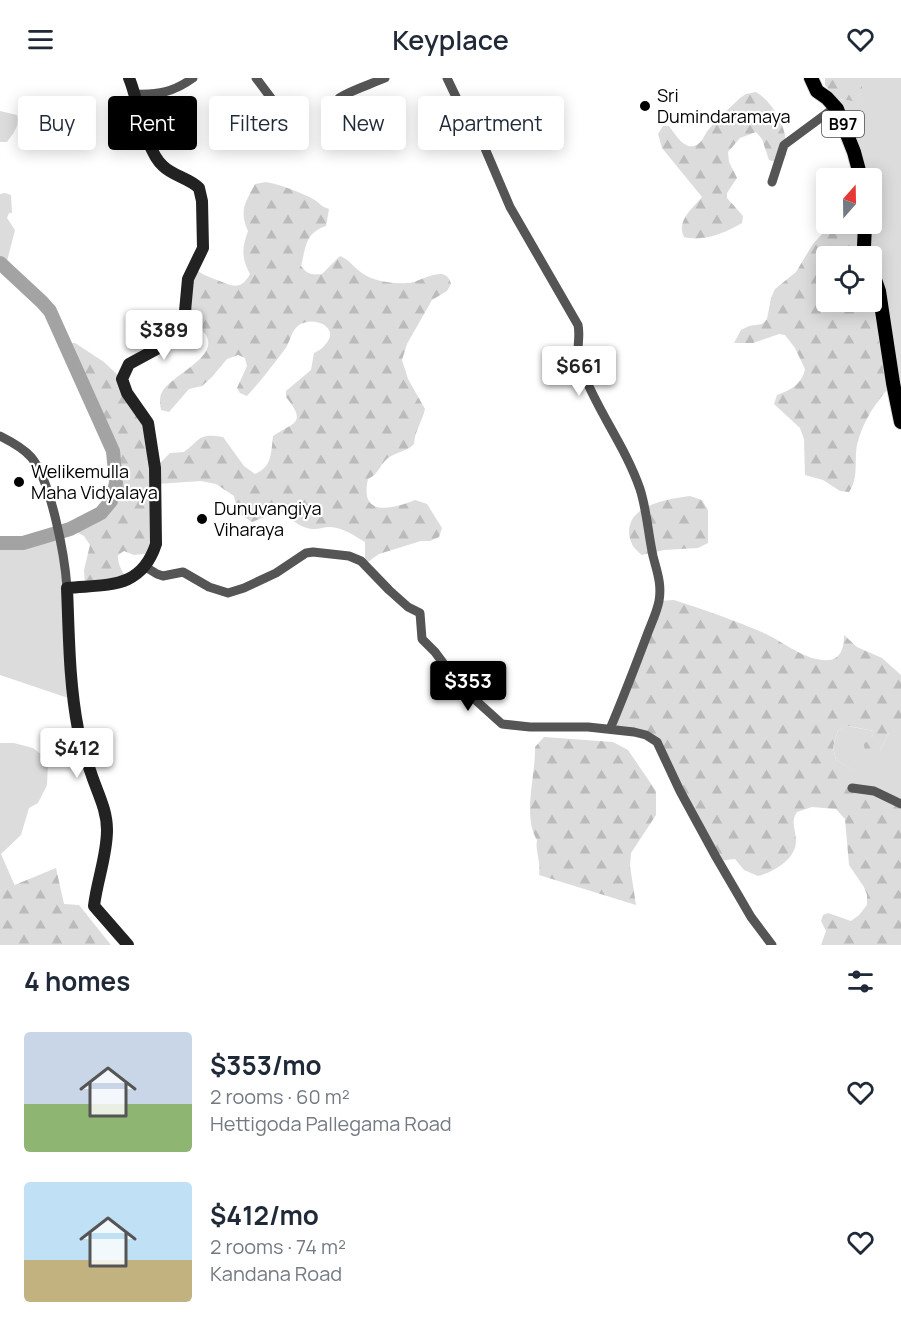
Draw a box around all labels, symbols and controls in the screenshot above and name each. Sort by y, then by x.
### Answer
text: Keyplace [392,21,509,58]
icon: menu [24,23,57,56]
icon: heart [844,23,877,56]
place label: Sri Dumindaramaya [657,83,791,128]
chip: Buy [18,96,96,150]
chip: Rent [108,96,197,150]
chip: Filters [209,96,309,150]
chip: New [321,96,406,150]
chip: Apartment [418,96,564,150]
marker: Sri Dumindaramaya [638,99,652,113]
road number: B97 [822,111,864,137]
north arrow [816,168,882,234]
map controls [816,168,882,312]
button: locate [816,246,882,312]
pin: $389 [128,310,200,361]
text: $389 [140,316,188,343]
pin: $661 [543,346,615,397]
text: $661 [556,352,602,379]
place label: Welikemulla Maha Vidyalaya [31,459,158,504]
marker: Welikemulla Maha Vidyalaya [12,475,26,489]
place label: Dunuvangiya Viharaya [214,496,321,541]
marker: Dunuvangiya Viharaya [195,512,209,526]
pin: $353 [432,661,504,712]
text: $353 [444,667,492,694]
pin: $412 [41,728,113,779]
text: $412 [54,734,100,761]
text: 4 homes [24,963,130,999]
icon: filters [844,965,877,998]
text: $353/mo [210,1047,322,1083]
icon: home [72,1056,144,1128]
icon: heart [844,1076,877,1109]
text: 2 rooms · 60 m² [210,1083,350,1110]
text: Hettigoda Pallegama Road [210,1110,452,1137]
text: $412/mo [210,1197,319,1233]
icon: home [72,1206,144,1278]
icon: heart [844,1226,877,1259]
text: 2 rooms · 74 m² [210,1233,346,1260]
text: Kandana Road [210,1260,342,1287]

